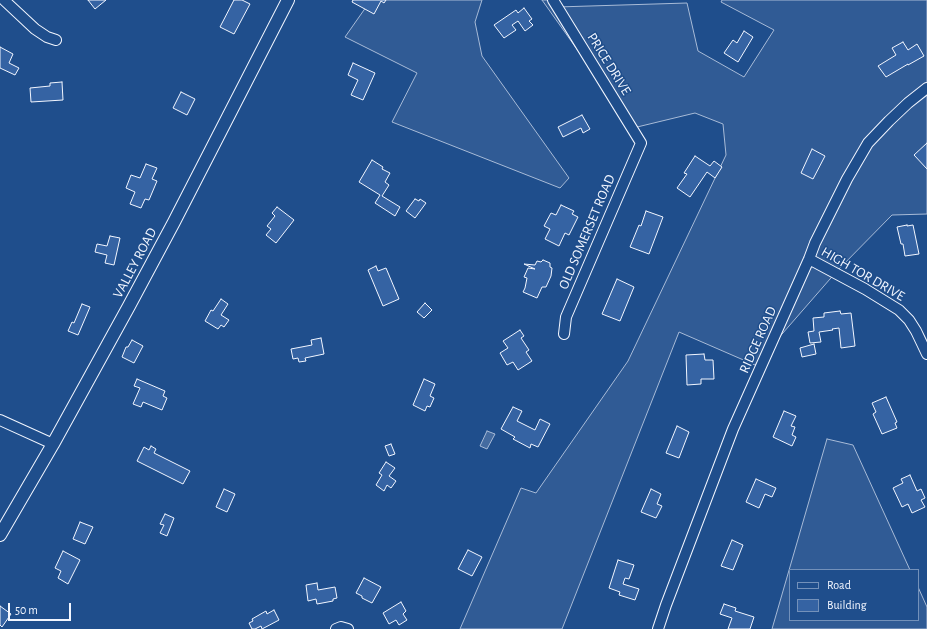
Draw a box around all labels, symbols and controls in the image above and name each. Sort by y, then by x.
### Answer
street label: PRICE DRIVE [583,30,635,98]
street label: OLD SOMERSET ROAD [555,172,619,292]
street label: VALLEY ROAD [109,225,161,301]
street label: HIGH TOR DRIVE [818,243,908,305]
street label: RIDGE ROAD [736,304,780,376]
legend [789,569,919,621]
text: Road [827,579,851,591]
scale bar [10,595,73,621]
text: Building [827,599,867,611]
text: 50 m [15,604,38,616]

